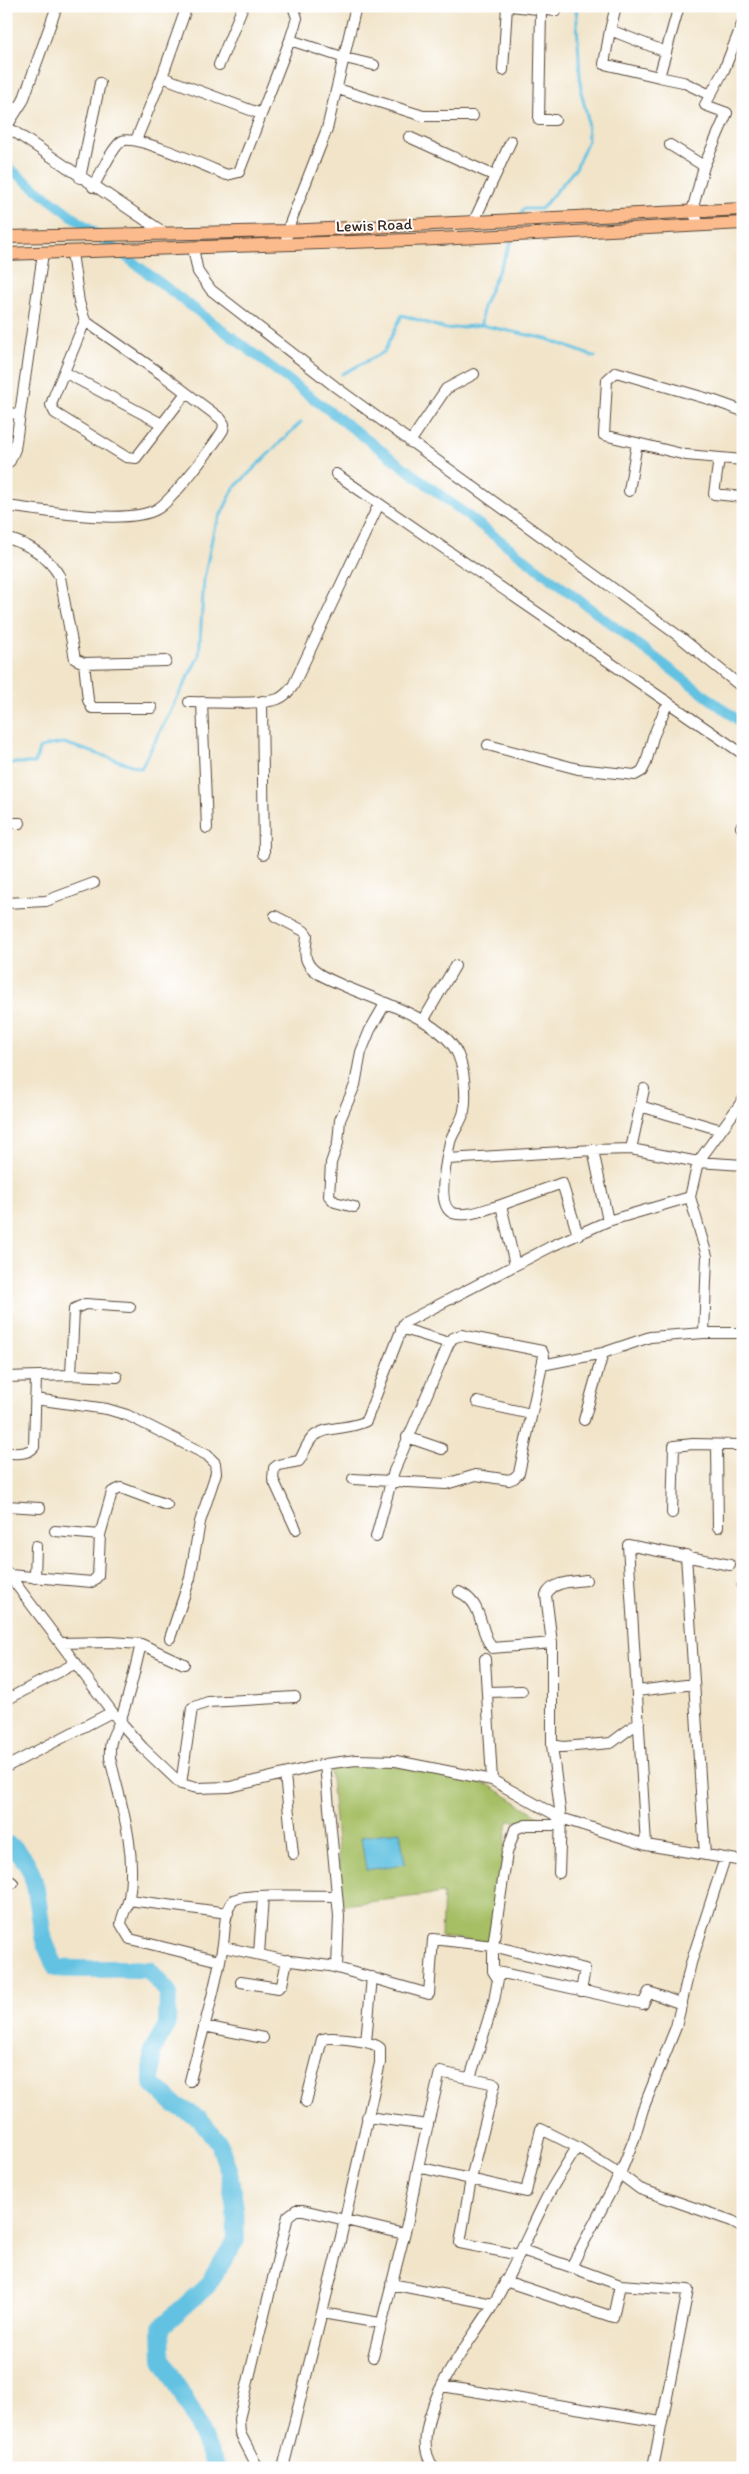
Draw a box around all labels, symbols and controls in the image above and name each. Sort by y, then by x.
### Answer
street label: Lewis Road [335,214,413,236]

